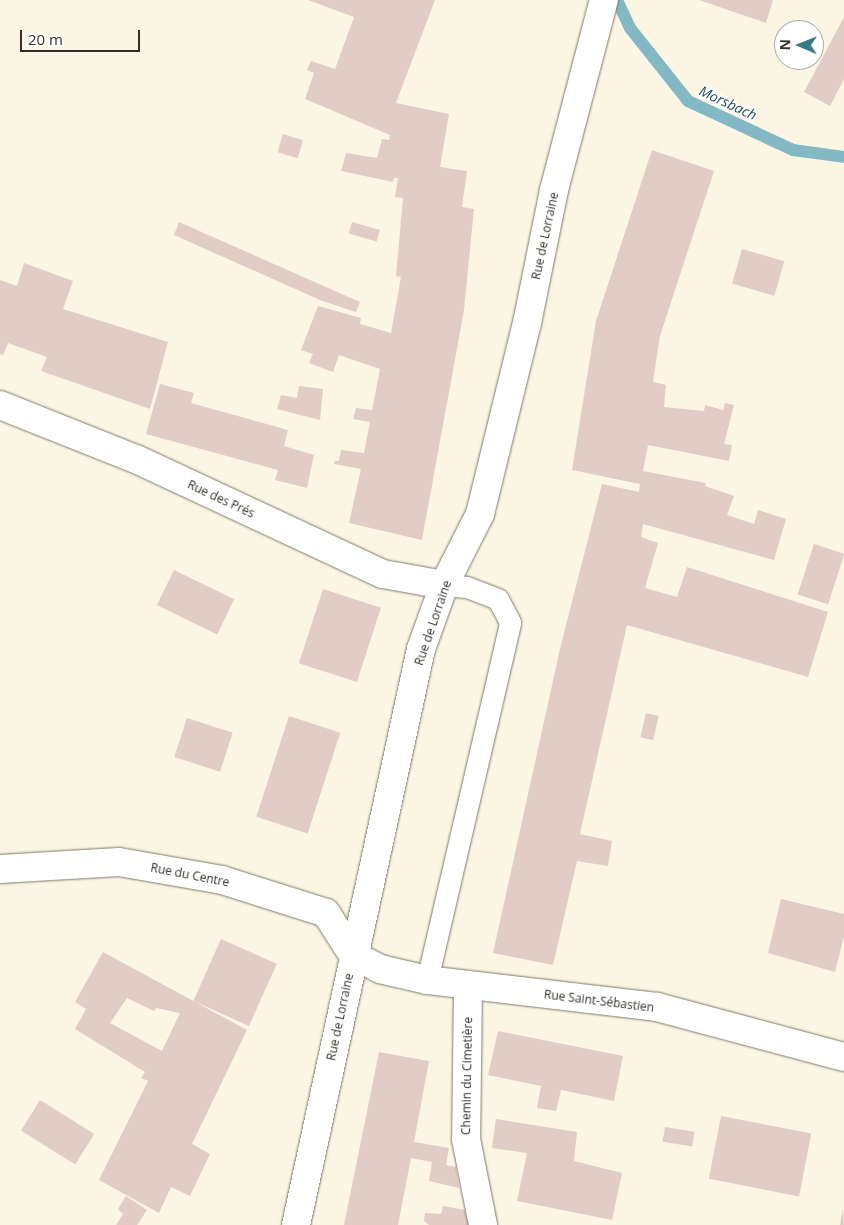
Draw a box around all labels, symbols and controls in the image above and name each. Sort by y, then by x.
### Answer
scale bar [22,20,142,52]
north arrow [774,20,824,70]
text: 20 m [28,29,63,49]
text: N [775,39,794,51]
water label: Morsbach [697,82,759,124]
street label: Rue de Lorraine [529,191,561,281]
street label: Rue des Prés [185,477,257,521]
street label: Rue de Lorraine [412,579,454,667]
street label: Rue du Centre [149,860,231,890]
street label: Rue de Lorraine [324,972,356,1062]
street label: Rue Saint-Sébastien [543,987,655,1015]
street label: Chemin du Cimetière [459,1017,475,1135]

